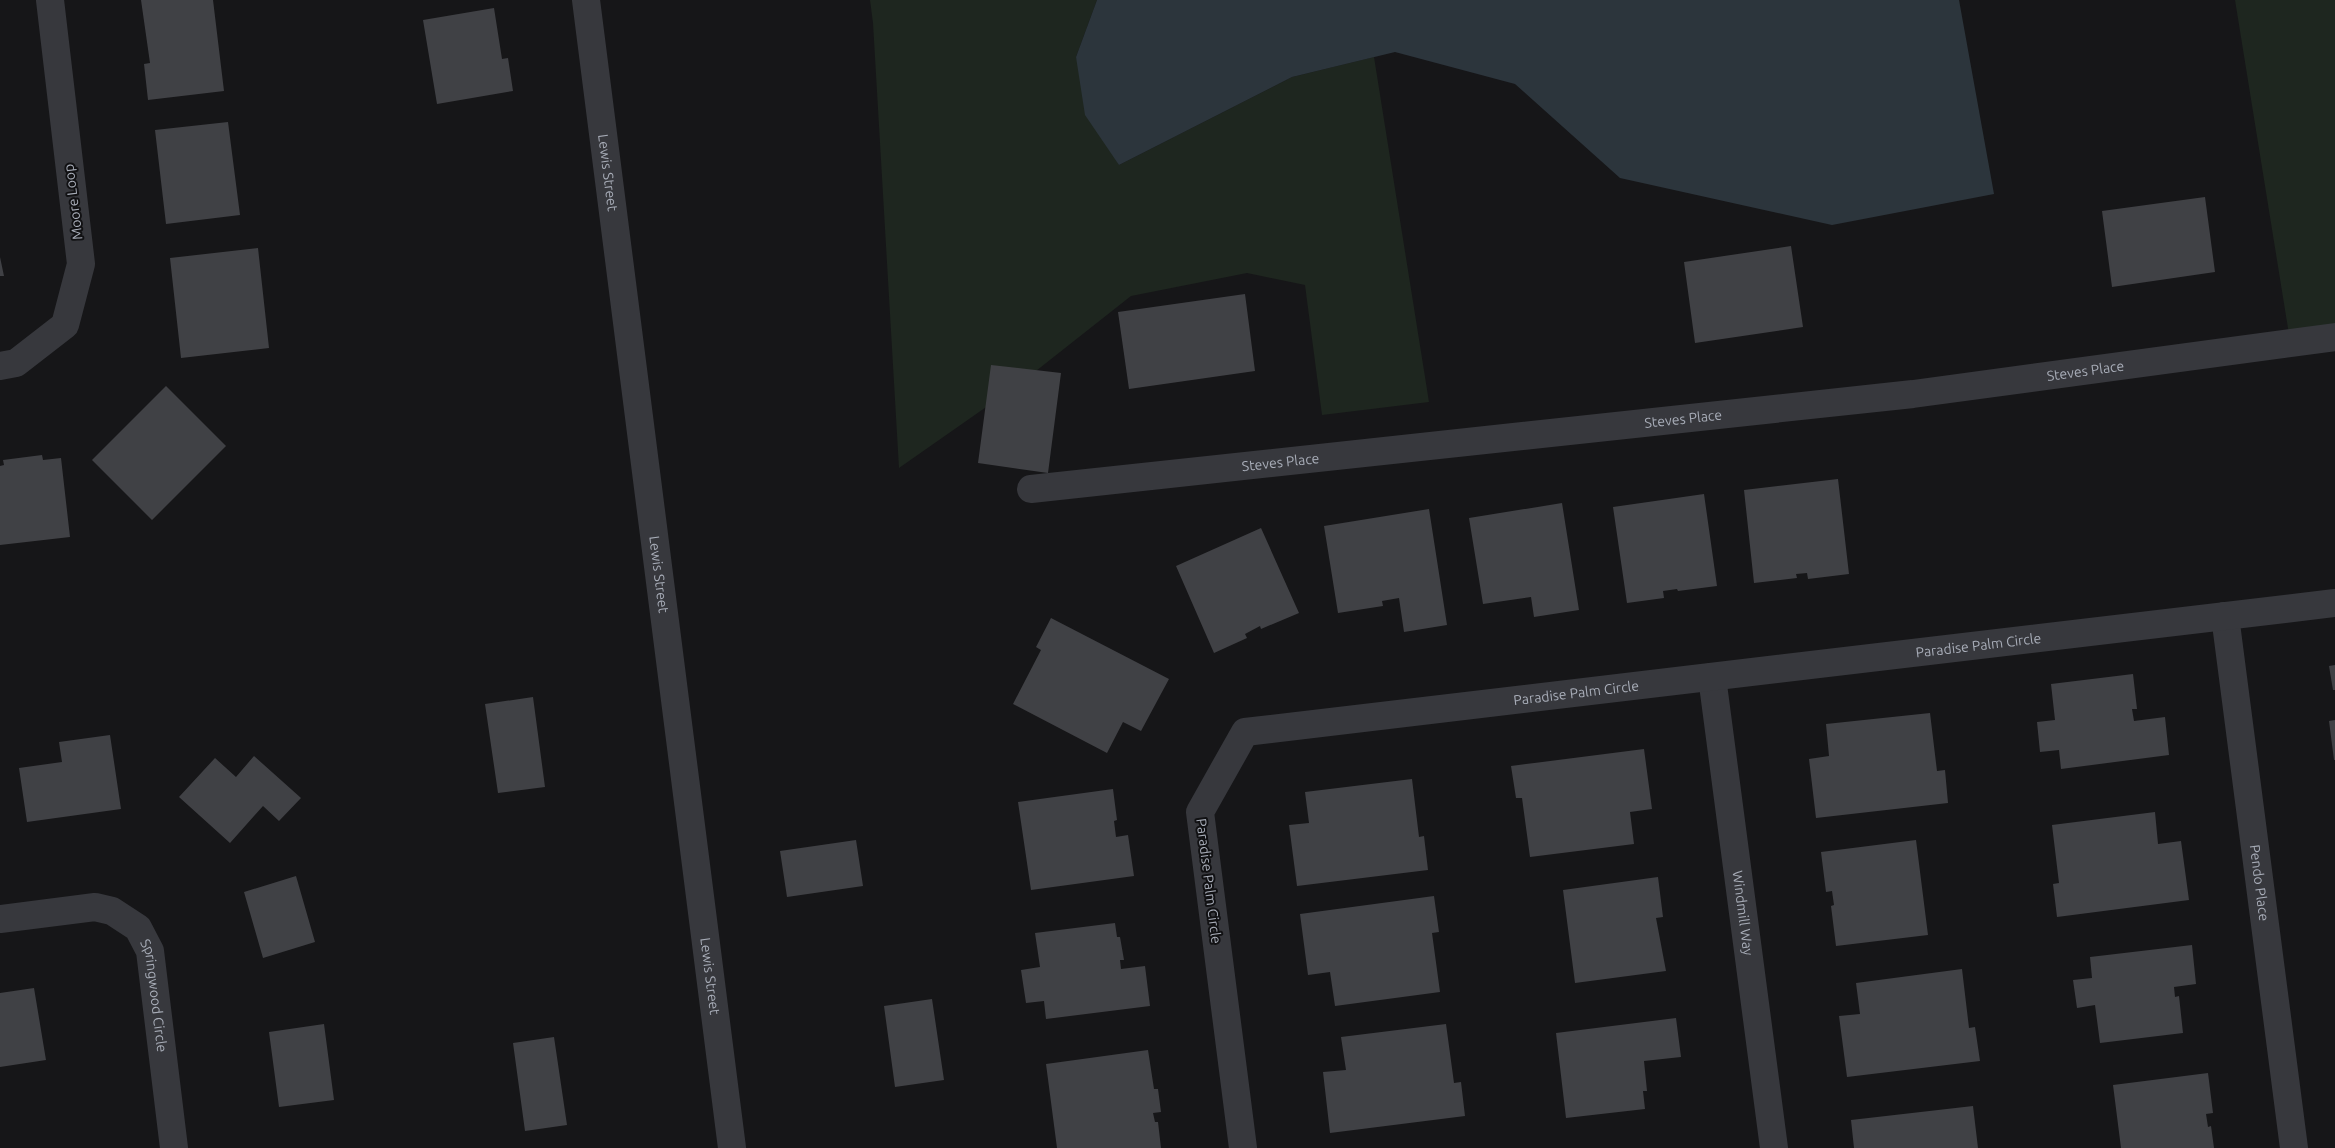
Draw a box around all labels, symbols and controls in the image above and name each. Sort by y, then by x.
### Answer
street label: Lewis Street [595,133,621,213]
street label: Moore Loop [60,163,86,241]
street label: Steves Place [2046,358,2125,384]
street label: Steves Place [1644,407,1723,431]
street label: Steves Place [1241,450,1320,474]
street label: Lewis Street [646,535,672,614]
street label: Paradise Palm Circle [1915,630,2042,661]
street label: Paradise Palm Circle [1513,677,1640,708]
street label: Paradise Palm Circle [1193,817,1225,945]
street label: Pendo Place [2247,844,2272,922]
street label: Windmill Way [1730,870,1757,957]
street label: Springwood Circle [137,936,170,1053]
street label: Lewis Street [697,937,723,1016]

